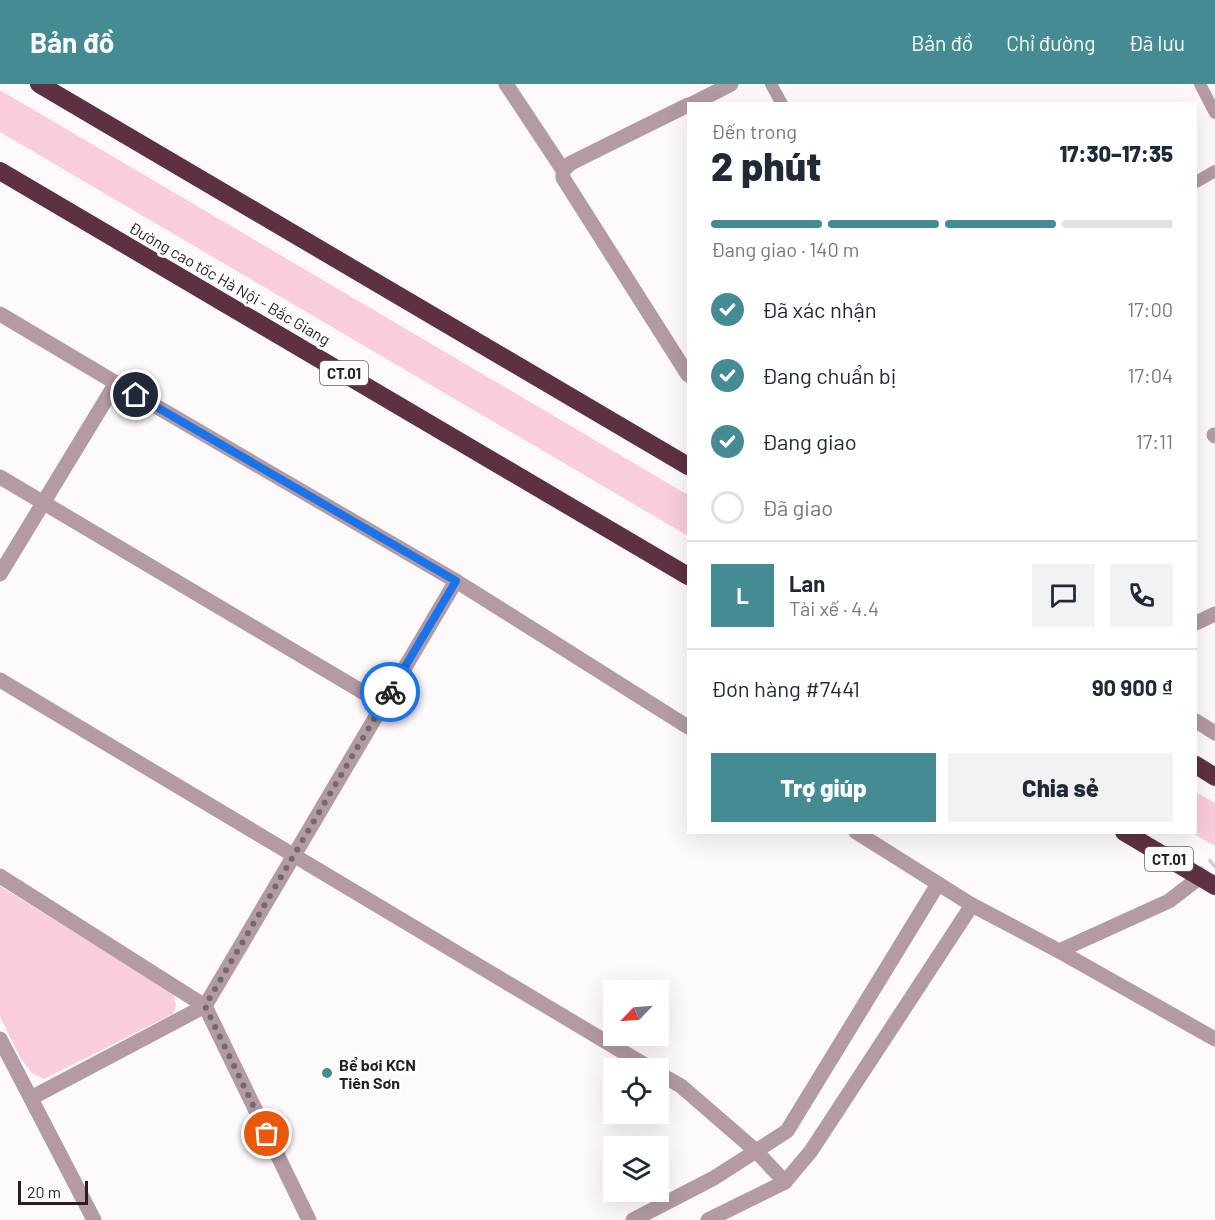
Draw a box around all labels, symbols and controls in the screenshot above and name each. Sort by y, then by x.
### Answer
text: Bản đồ [30,25,114,59]
text: Bản đồ [911,30,973,55]
text: Chỉ đường [1006,30,1095,55]
text: Đã lưu [1128,30,1185,55]
text: Đến trong [711,119,797,143]
text: 17:30–17:35 [1059,140,1173,166]
text: 2 phút [711,142,821,189]
street label: Đường cao tốc Hà Nội - Bắc Giang [126,217,334,349]
text: Đang giao · 140 m [711,237,859,261]
icon: check [711,293,744,326]
text: Đã xác nhận [762,296,877,322]
text: 17:00 [1127,297,1173,321]
icon: check [711,359,744,392]
road number: CT.01 [320,361,368,385]
text: Đang chuẩn bị [762,362,896,388]
text: 17:04 [1127,363,1173,387]
pin [110,369,161,420]
icon: home [119,378,152,411]
icon: check [711,425,744,458]
text: Đang giao [762,428,857,454]
text: 17:11 [1136,429,1173,453]
text: Đã giao [762,494,833,520]
button: chat [1032,564,1095,627]
button: phone [1110,564,1173,627]
text: Lan [789,570,825,596]
text: L [736,582,749,608]
text: Tài xế · 4.4 [789,596,879,620]
courier [360,662,420,722]
text: 90 900 ₫ [1092,674,1173,700]
text: Đơn hàng #7441 [711,675,860,701]
icon: bike [374,676,407,709]
button: Trợ giúp [711,753,936,822]
button: Chia sẻ [948,753,1173,822]
road number: CT.01 [1145,847,1193,871]
north arrow [603,980,669,1046]
map controls [603,980,669,1202]
place label: Bể bơi KCN Tiên Sơn [339,1055,416,1092]
button: locate [603,1058,669,1124]
marker: Bể bơi KCN Tiên Sơn [320,1066,334,1080]
pin [241,1108,292,1159]
icon: bag [250,1117,283,1150]
button: layers [603,1136,669,1202]
scale bar [18,1178,88,1206]
text: 20 m [27,1182,61,1201]

